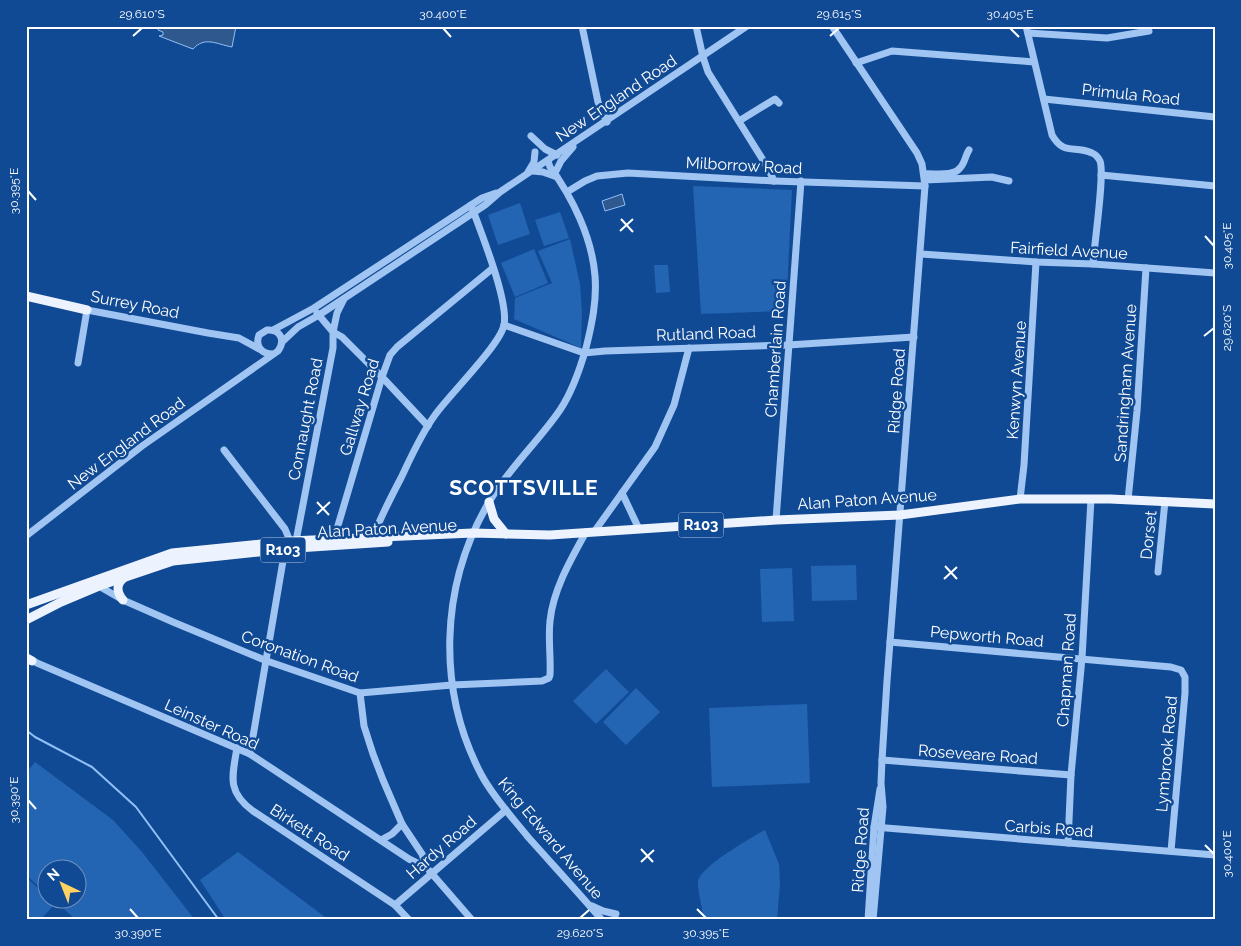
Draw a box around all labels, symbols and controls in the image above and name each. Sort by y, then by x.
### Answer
text: 29.610°S [119,7,165,21]
text: 30.400°E [419,7,467,21]
text: 29.615°S [817,7,861,21]
text: 30.405°E [987,7,1033,21]
street label: New England Road [552,51,680,146]
street label: Primula Road [1081,80,1181,109]
street label: Milborrow Road [685,153,803,178]
text: 30.395°E [7,168,21,214]
text: 30.405°E [1220,223,1234,269]
street label: Fairfield Avenue [1010,238,1128,263]
street label: Chamberlain Road [761,280,790,418]
street label: Surrey Road [89,287,181,322]
street label: Sandringham Avenue [1110,303,1141,463]
text: 29.620°S [1220,305,1234,351]
street label: Kenwyn Avenue [1003,320,1030,440]
street label: Rutland Road [656,322,756,345]
street label: Ridge Road [884,348,909,434]
street label: Connaught Road [284,356,327,482]
street label: Gallway Road [336,356,383,458]
street label: New England Road [64,393,189,494]
district label: SCOTTSVILLE [449,475,599,500]
street label: Alan Paton Avenue [797,485,937,514]
street label: Dorset [1136,509,1161,560]
road number: R103 [678,512,724,538]
street label: Alan Paton Avenue [317,515,457,542]
road number: R103 [260,538,306,562]
street label: Chapman Road [1053,612,1080,728]
street label: Pepworth Road [929,622,1045,651]
street label: Coronation Road [239,626,361,687]
street label: Leinster Road [162,695,262,754]
street label: Lymbrook Road [1152,695,1181,813]
street label: Roseveare Road [917,741,1039,768]
street label: King Edward Avenue [494,774,607,903]
text: 30.390°E [7,776,21,824]
street label: Birkett Road [267,800,353,865]
street label: Ridge Road [848,807,873,893]
street label: Hardy Road [402,812,480,883]
street label: Carbis Road [1004,816,1094,841]
text: 30.400°E [1220,830,1234,878]
north arrow [38,858,88,908]
text: N [44,865,62,884]
text: 30.390°E [114,926,162,940]
text: 29.620°S [557,926,603,940]
text: 30.395°E [683,926,729,940]

